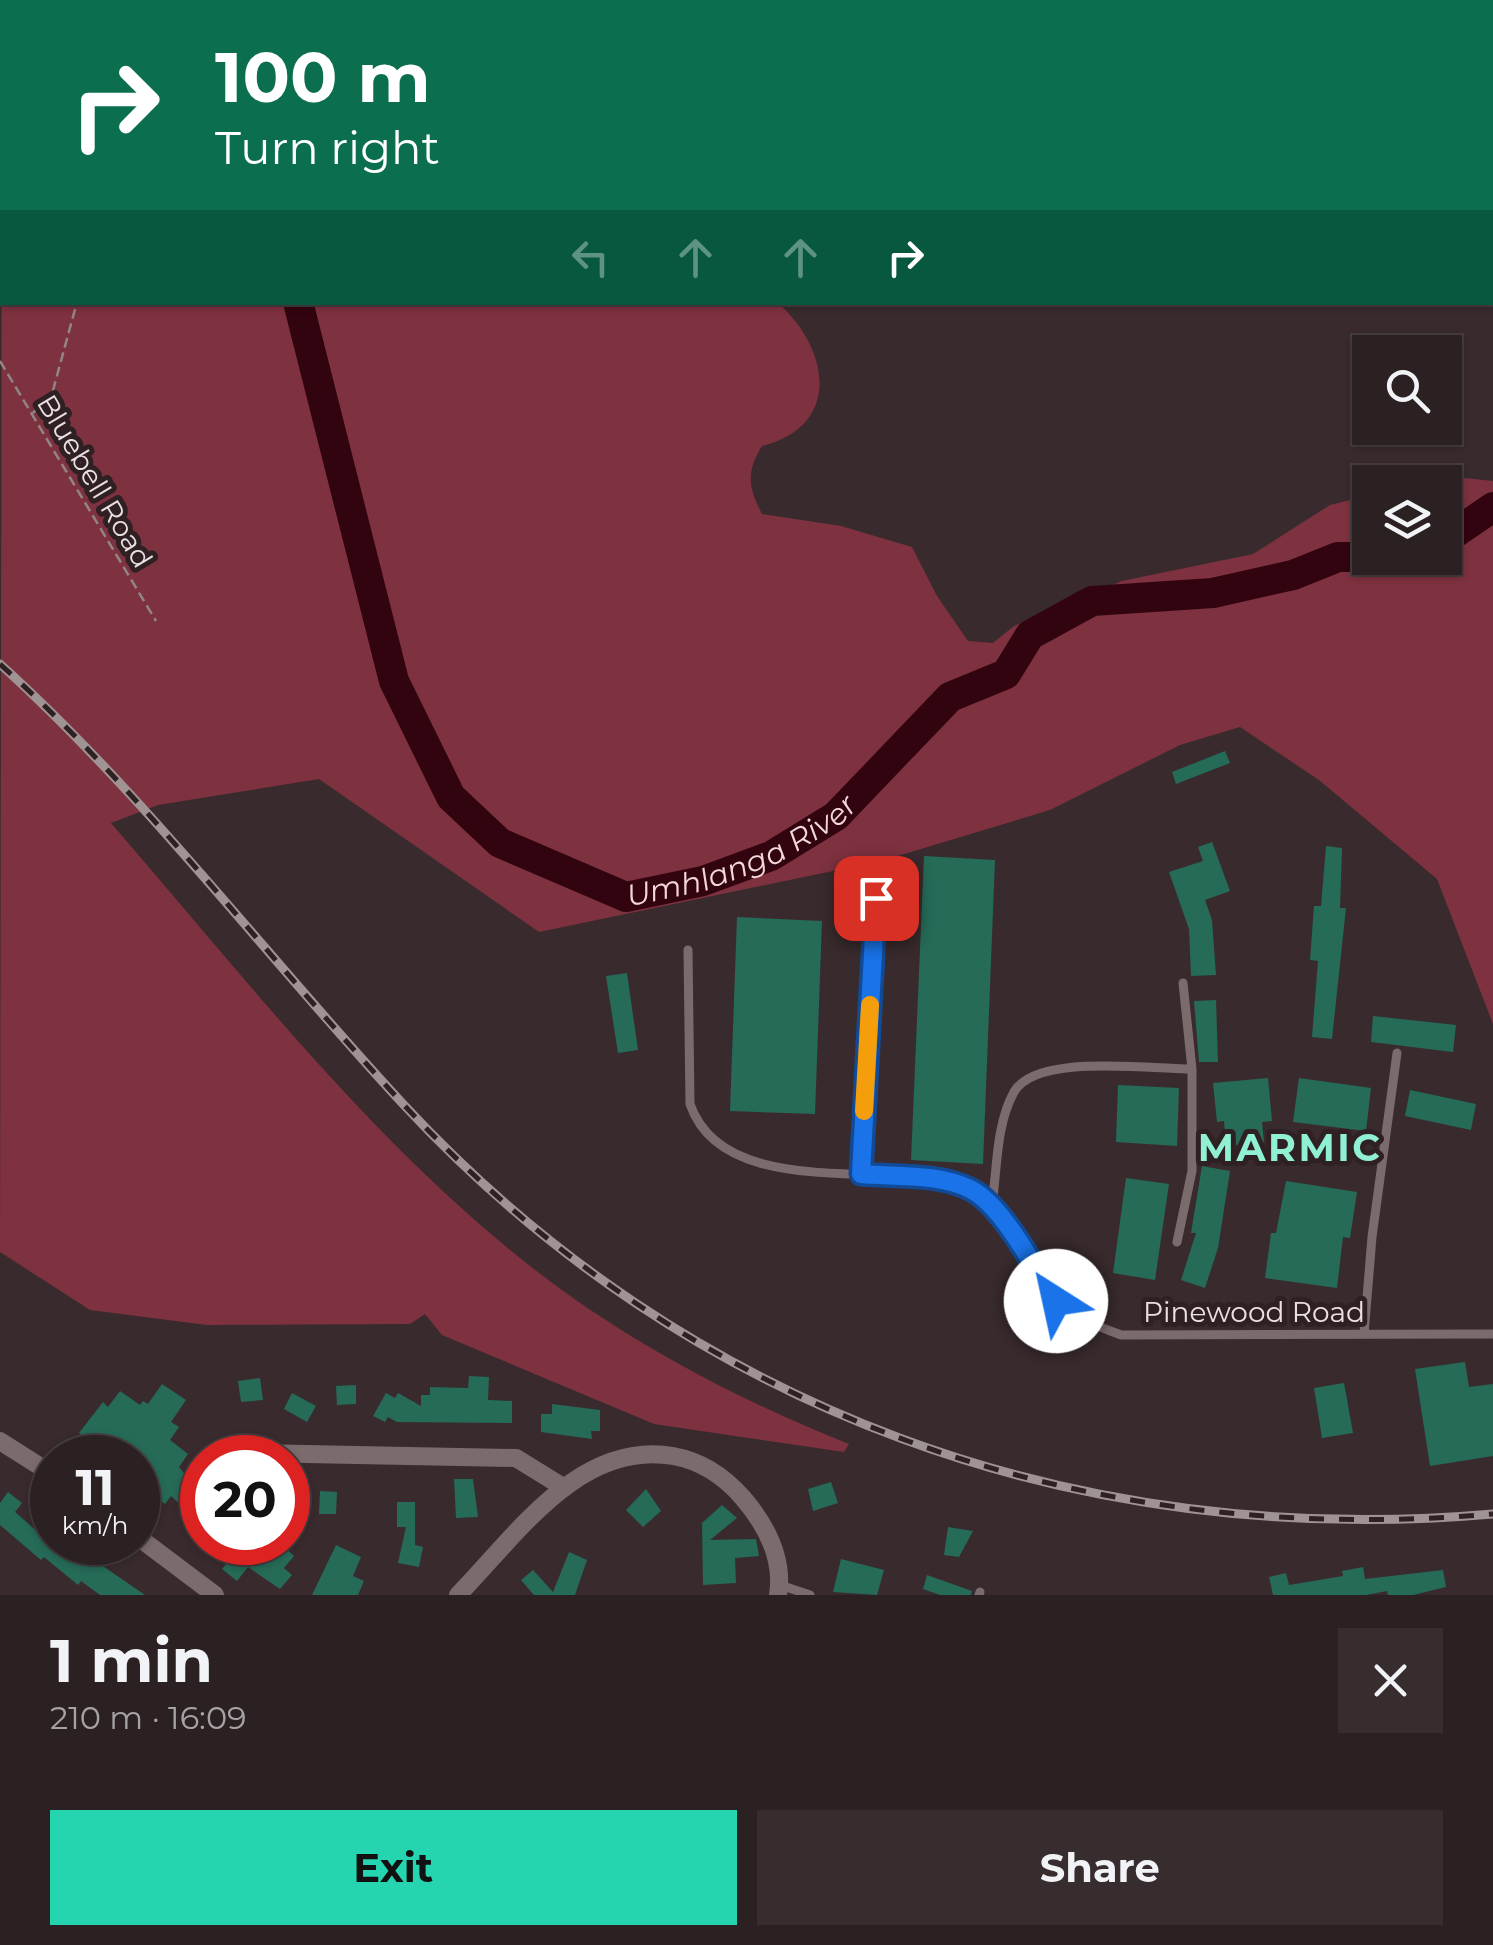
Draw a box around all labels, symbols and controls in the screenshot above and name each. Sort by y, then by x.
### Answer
text: 100 m [215,34,431,120]
icon: right [50,40,180,170]
text: Turn right [215,120,440,175]
icon: left [563,230,618,285]
icon: ahead [668,230,723,285]
icon: ahead [773,230,828,285]
icon: right [878,230,933,285]
map controls [1352,335,1462,575]
button: search [1352,335,1462,445]
street label: Bluebell Road [30,388,160,574]
button: layers [1352,465,1462,575]
water label: Umhlanga River [623,786,865,914]
pin [834,856,919,941]
icon: arrive [849,871,904,926]
district label: MARMIC [1198,1124,1382,1171]
position arrow [1004,1249,1108,1353]
street label: Pinewood Road [1143,1295,1365,1329]
speed limit sign: 20 [180,1435,310,1565]
text: 11 [75,1457,115,1518]
text: km/h [62,1510,128,1540]
text: 1 min [50,1624,213,1697]
button: close [1338,1628,1443,1733]
text: 210 m · 16:09 [50,1698,247,1737]
button: Exit [50,1810,737,1925]
button: Share [757,1810,1443,1925]

